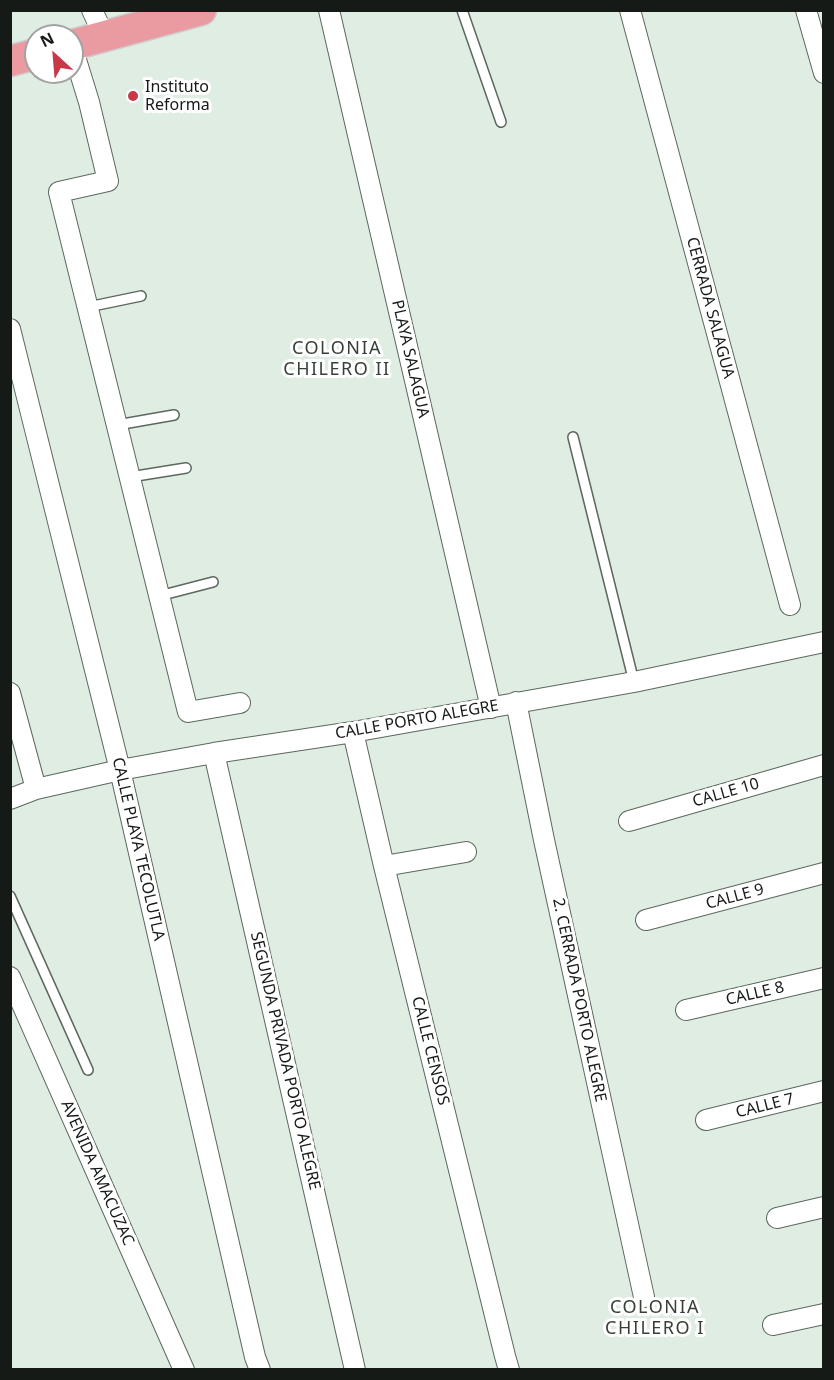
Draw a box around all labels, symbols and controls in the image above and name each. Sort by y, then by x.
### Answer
north arrow [24,24,84,84]
text: N [36,27,58,52]
place label: Instituto Reforma [145,77,210,115]
marker: Instituto Reforma [126,89,140,103]
street label: CERRADA SALAGUA [682,235,738,381]
street label: PLAYA SALAGUA [387,298,433,420]
district label: COLONIA CHILERO II [283,338,391,380]
street label: CALLE PORTO ALEGRE [334,696,500,744]
street label: CALLE PLAYA TECOLUTLA [108,756,168,942]
street label: CALLE 10 [690,774,762,812]
street label: CALLE 9 [704,880,766,914]
street label: 2. CERRADA PORTO ALEGRE [548,896,610,1104]
street label: SEGUNDA PRIVADA PORTO ALEGRE [246,930,324,1192]
street label: CALLE 8 [724,978,786,1010]
street label: CALLE CENSOS [407,995,453,1107]
street label: CALLE 7 [734,1090,796,1122]
street label: AVENIDA AMACUZAC [56,1097,138,1249]
district label: COLONIA CHILERO I [605,1297,705,1340]

